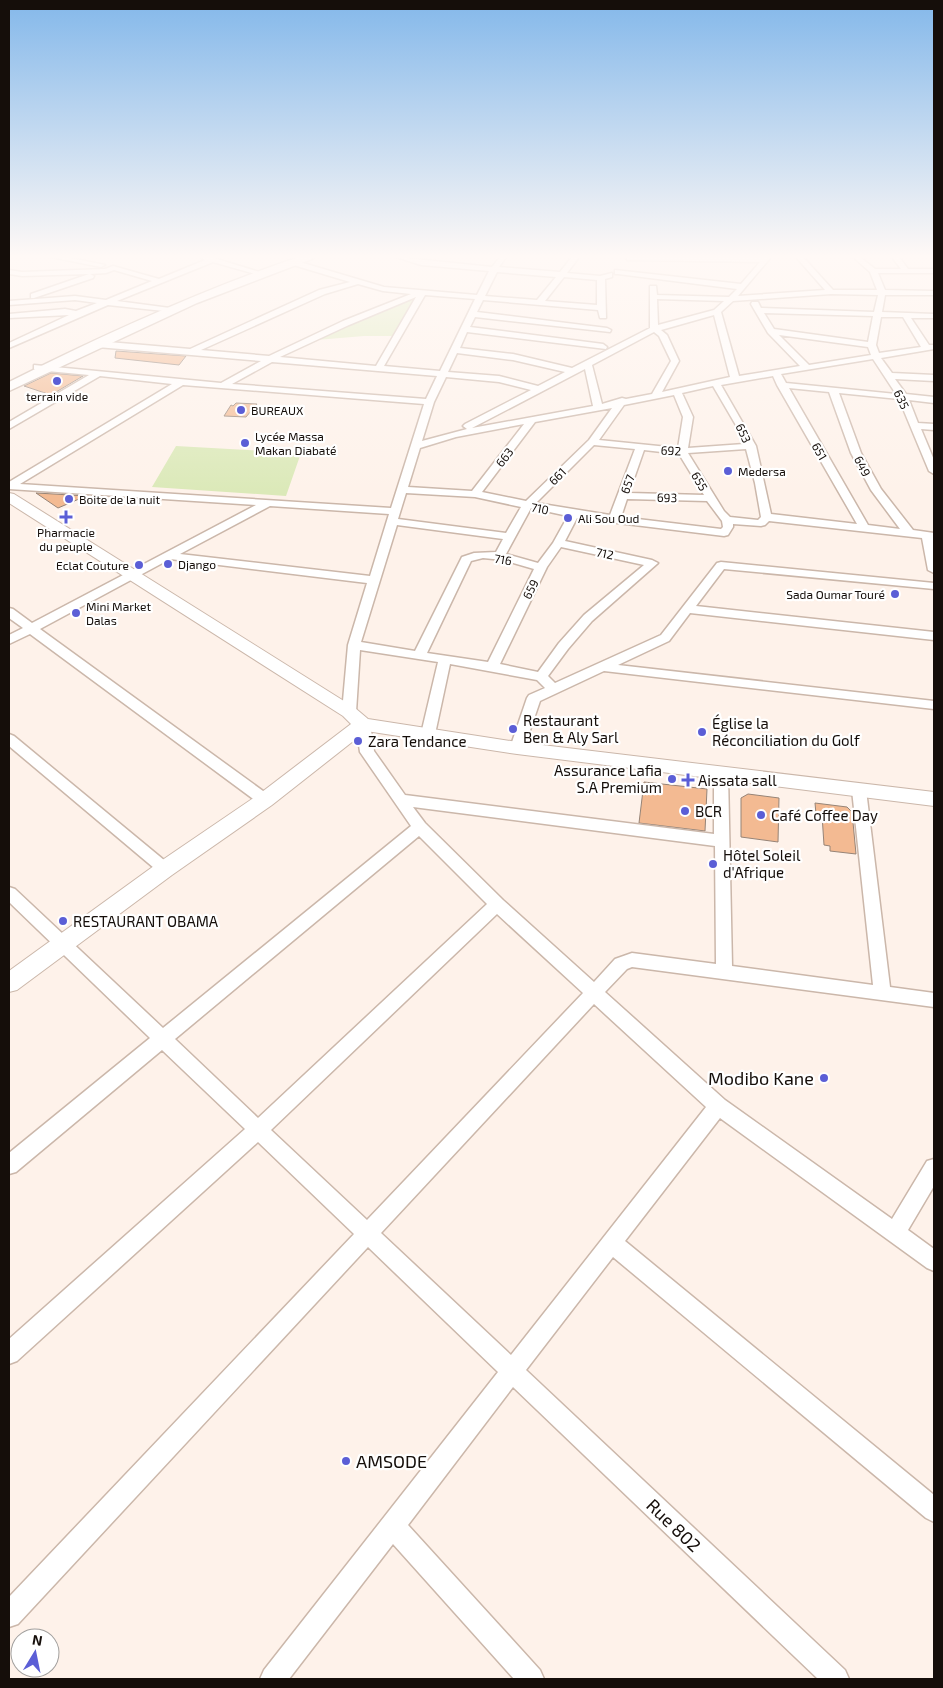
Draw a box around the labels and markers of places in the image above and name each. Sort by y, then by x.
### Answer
marker: terrain vide [51,375,63,387]
place label: terrain vide [26,389,88,403]
place label: BUREAUX [251,403,304,417]
marker: BUREAUX [235,404,247,416]
place label: Lycée Massa Makan Diabaté [255,429,336,457]
marker: Lycée Massa Makan Diabaté [239,437,251,449]
place label: Medersa [738,464,786,478]
marker: Medersa [722,465,734,477]
place label: Boite de la nuit [79,492,161,506]
marker: Boite de la nuit [63,493,75,505]
marker: Pharmacie du peuple [60,511,72,523]
place label: Ali Sou Oud [578,511,639,525]
marker: Ali Sou Oud [562,512,574,524]
place label: Pharmacie du peuple [37,525,95,553]
place label: Django [178,557,216,572]
place label: Eclat Couture [56,558,129,572]
marker: Django [162,558,174,570]
marker: Eclat Couture [133,559,145,571]
place label: Sada Oumar Touré [786,587,885,601]
marker: Sada Oumar Touré [889,588,901,600]
place label: Mini Market Dalas [86,599,151,627]
marker: Mini Market Dalas [70,607,82,619]
place label: Restaurant Ben & Aly Sarl [523,711,619,746]
place label: Église la Réconciliation du Golf [712,714,860,749]
marker: Restaurant Ben & Aly Sarl [507,723,519,735]
marker: Église la Réconciliation du Golf [696,726,708,738]
place label: Zara Tendance [368,732,467,750]
marker: Zara Tendance [352,735,364,747]
place label: Assurance Lafia S.A Premium [554,761,662,796]
place label: Aissata sall [698,771,777,789]
marker: Assurance Lafia S.A Premium [666,773,678,785]
marker: Aissata sall [682,774,694,786]
place label: BCR [695,802,722,820]
marker: BCR [679,805,691,817]
place label: Café Coffee Day [771,806,878,824]
marker: Café Coffee Day [755,809,767,821]
place label: Hôtel Soleil d'Afrique [723,846,801,881]
marker: Hôtel Soleil d'Afrique [707,858,719,870]
place label: RESTAURANT OBAMA [73,912,219,930]
marker: RESTAURANT OBAMA [57,915,69,927]
place label: Modibo Kane [708,1067,814,1089]
marker: Modibo Kane [818,1072,830,1084]
place label: AMSODE [356,1450,427,1472]
marker: AMSODE [340,1455,352,1467]

